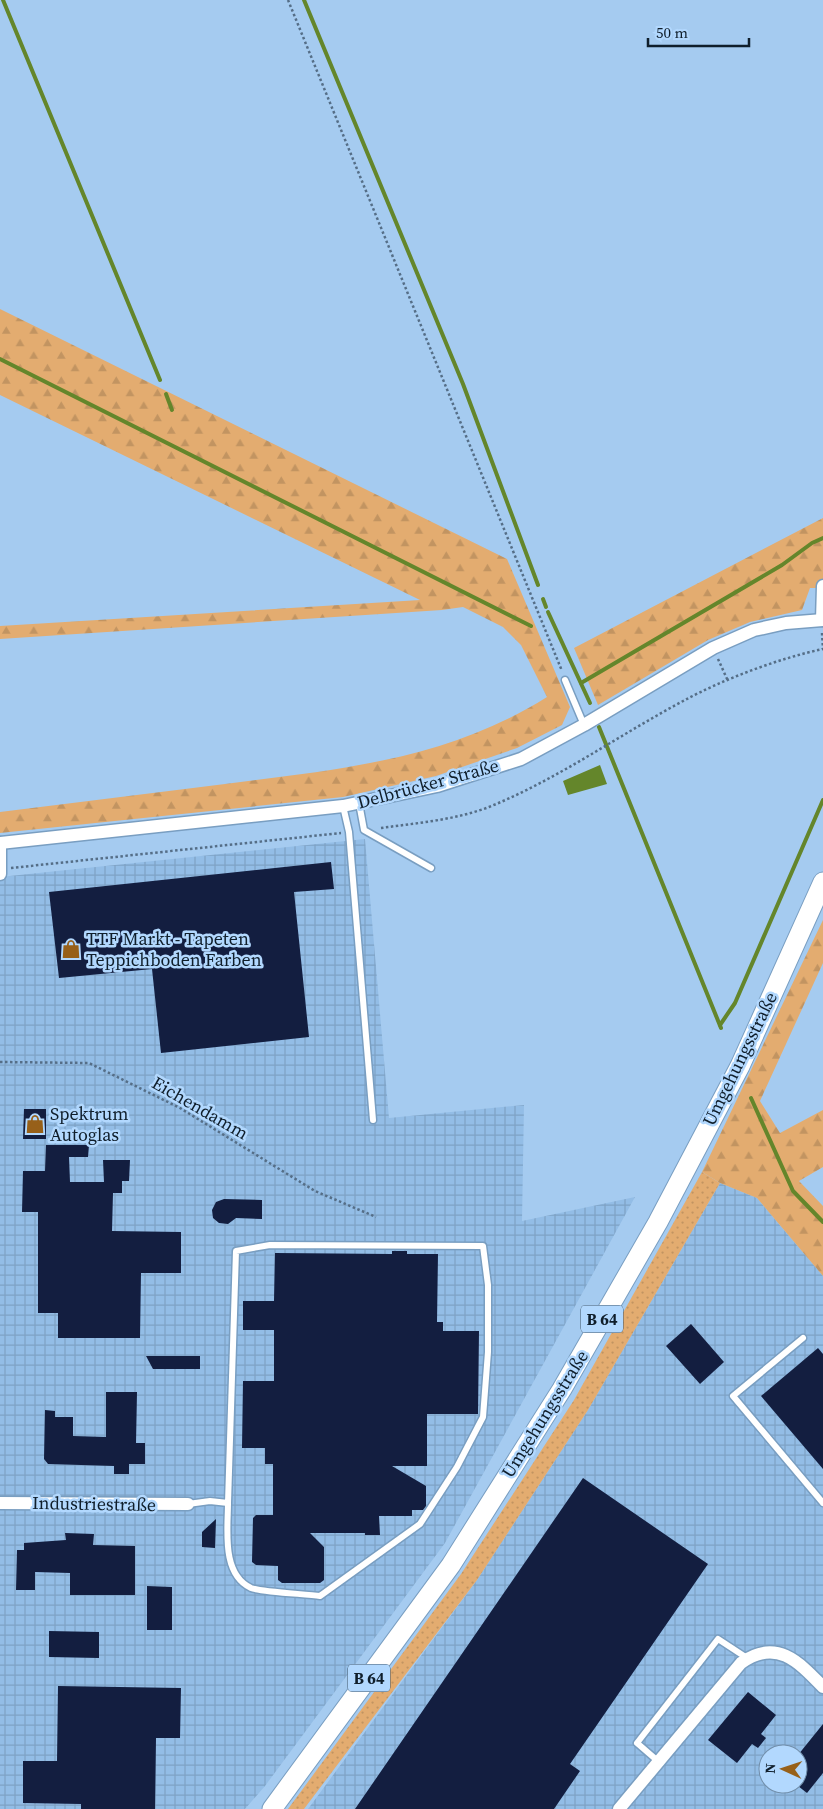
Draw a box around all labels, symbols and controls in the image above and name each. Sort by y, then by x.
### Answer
scale bar [648,15,749,47]
text: 50 m [656,22,688,43]
street label: Delbrücker Straße [354,753,502,814]
place label: TTF Markt - Tapeten Teppichboden Farben [86,926,262,972]
shop icon: TTF Markt - Tapeten Teppichboden Farben [60,938,82,960]
street label: Umgehungsstraße [696,988,783,1130]
street label: Eichendamm [148,1070,253,1145]
place label: Spektrum Autoglas [50,1101,129,1147]
shop icon: Spektrum Autoglas [24,1113,46,1135]
road number: B 64 [581,1306,623,1332]
street label: Umgehungsstraße [495,1345,594,1482]
street label: Industriestraße [32,1490,156,1517]
road number: B 64 [348,1665,390,1692]
north arrow [758,1744,808,1794]
text: N [760,1763,780,1774]

